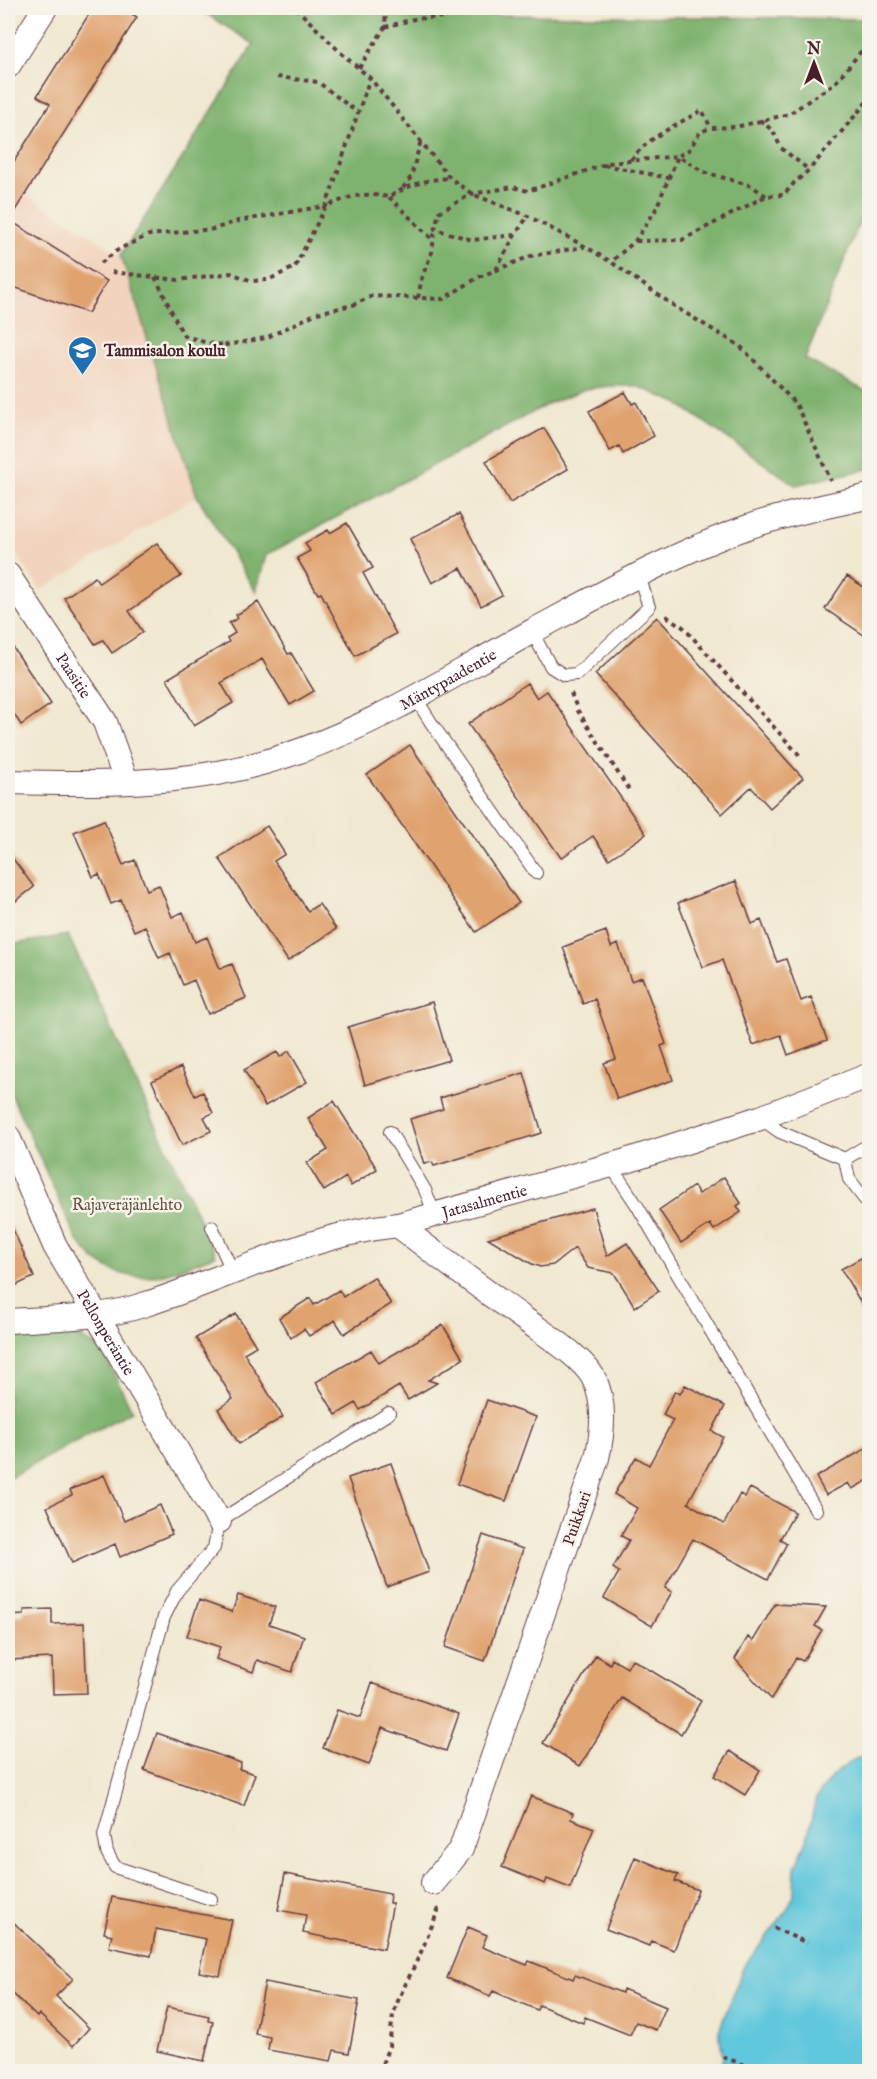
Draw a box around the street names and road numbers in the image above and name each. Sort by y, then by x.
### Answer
street label: Mäntypaadentie [397,645,501,716]
street label: Paasitie [50,650,95,703]
street label: Jatasalmentie [438,1181,530,1225]
street label: Pellonperäntie [71,1287,138,1380]
street label: Puikkari [559,1489,596,1548]

